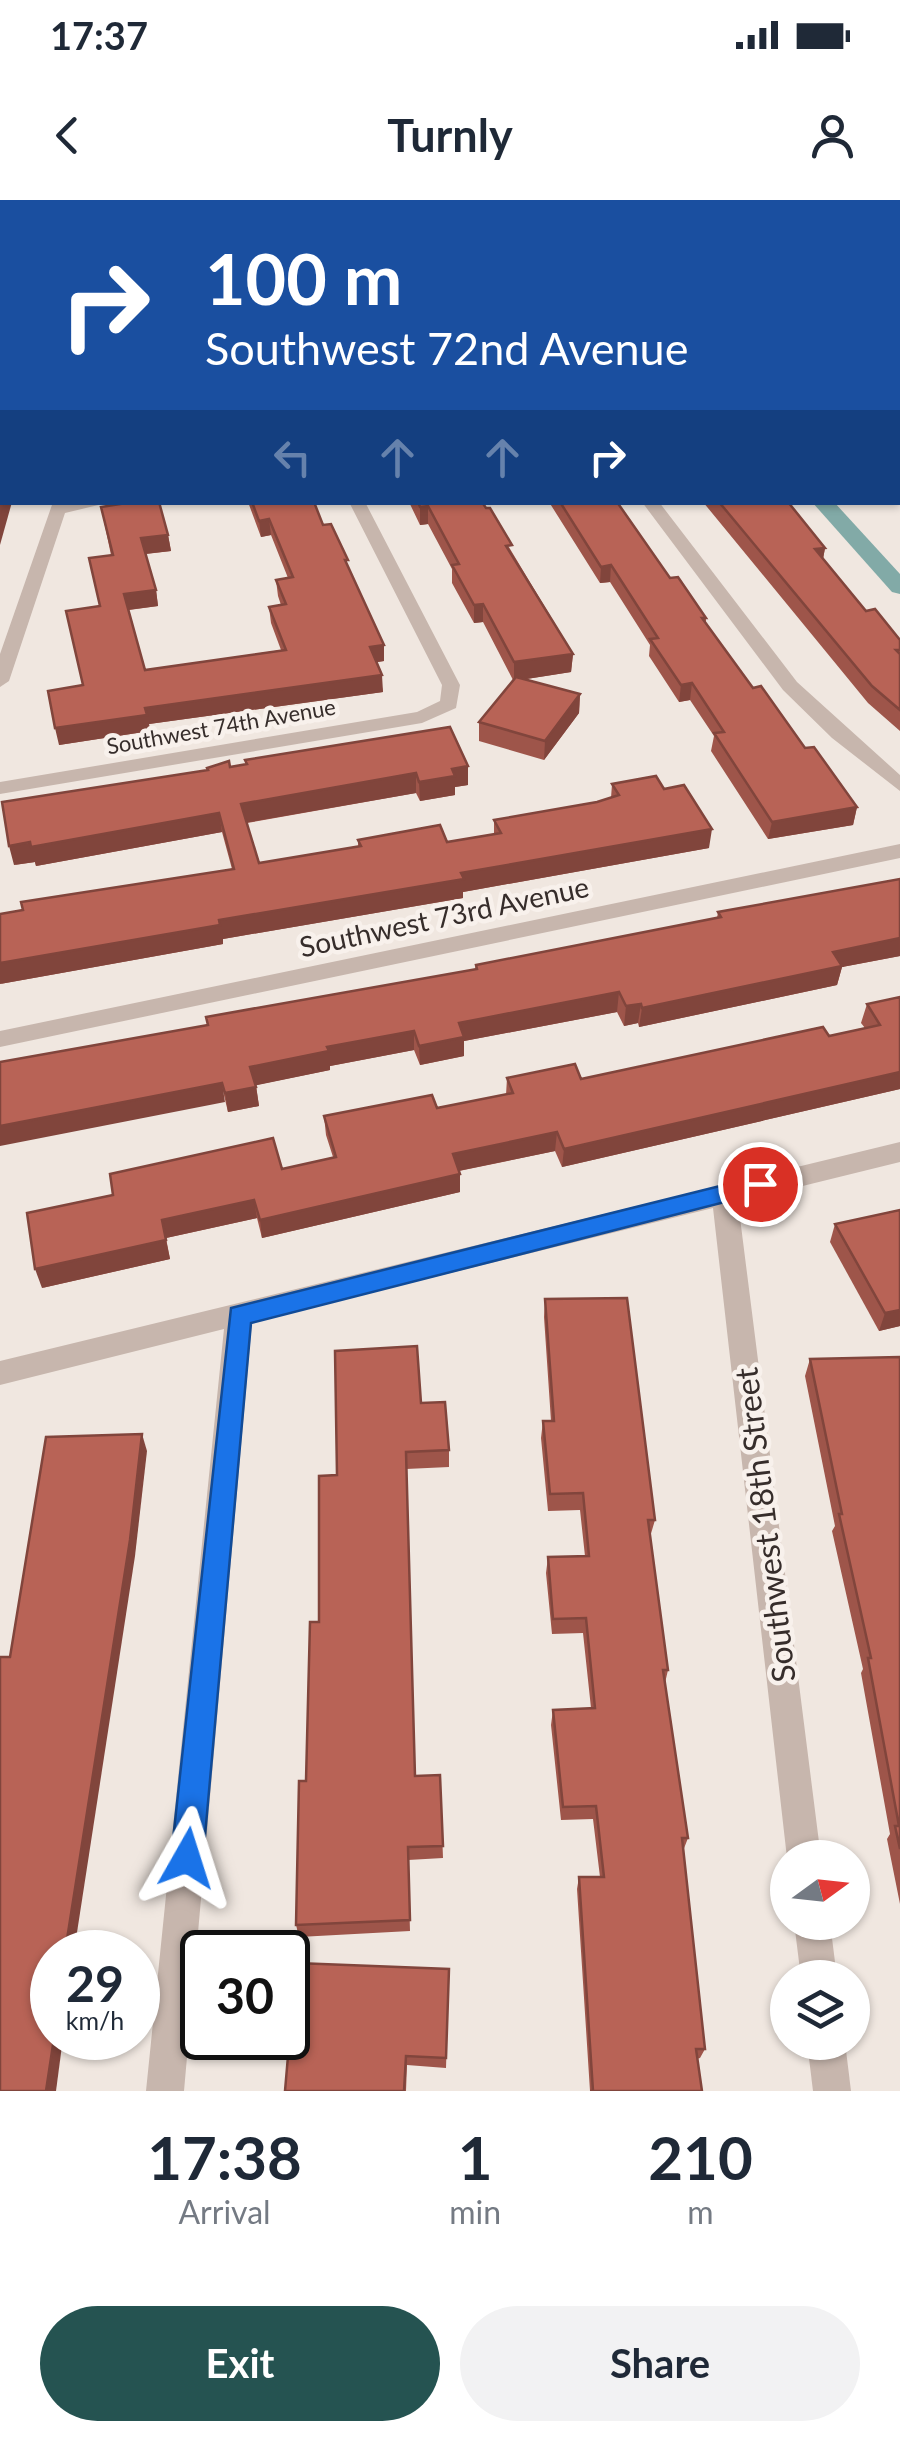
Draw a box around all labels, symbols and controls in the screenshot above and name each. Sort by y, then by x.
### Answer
text: 17:37 [50,12,148,58]
icon: back [40,108,95,163]
text: Turnly [387,108,513,162]
icon: person [805,108,860,163]
text: 100 m [205,236,402,320]
icon: right [40,240,170,370]
text: Southwest 72nd Avenue [205,321,688,375]
icon: left [265,430,320,485]
icon: ahead [370,430,425,485]
icon: ahead [475,430,530,485]
icon: right [580,430,635,485]
street label: Southwest 74th Avenue [104,693,338,759]
street label: Southwest 73rd Avenue [296,869,592,963]
pin [718,1142,803,1227]
icon: arrive [733,1157,788,1212]
street label: Southwest 18th Street [725,1365,803,1685]
position arrow [135,1806,239,1910]
north arrow [770,1840,870,1940]
map controls [770,1840,870,2060]
speed limit sign: 30 [180,1930,310,2060]
text: 29 [66,1953,124,2013]
button: layers [770,1960,870,2060]
text: km/h [66,2005,124,2035]
text: 17:38 [147,2121,302,2193]
text: 1 [458,2121,493,2193]
text: 210 [648,2121,753,2193]
text: Arrival [178,2192,271,2231]
text: min [449,2192,501,2231]
text: m [687,2192,714,2231]
button: Exit [40,2306,440,2421]
button: Share [460,2306,860,2421]

